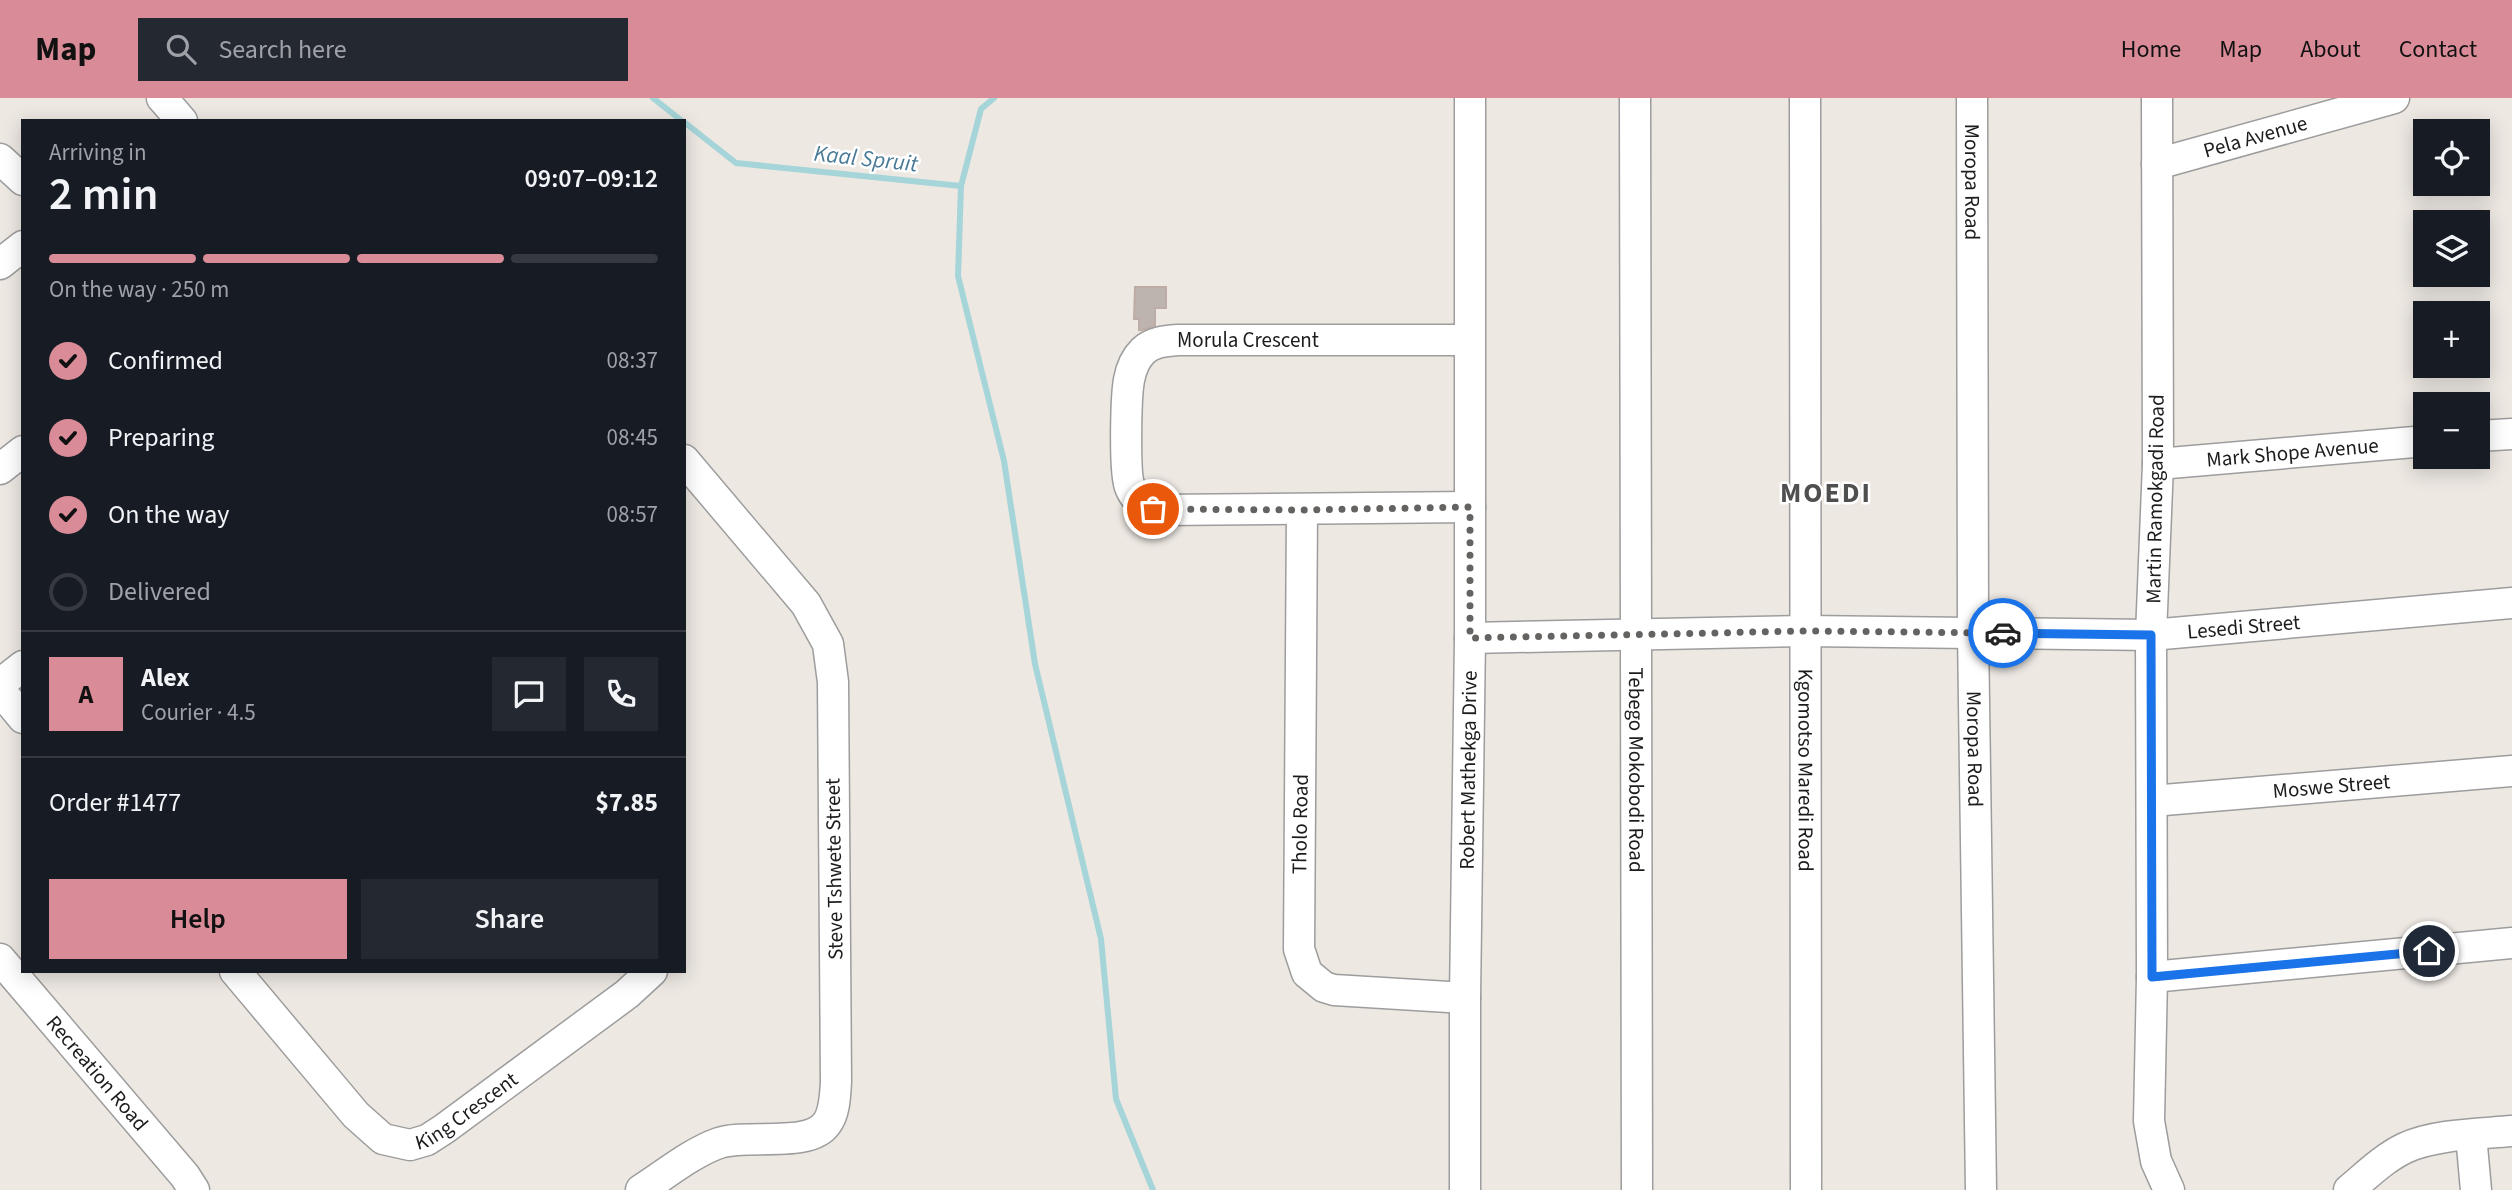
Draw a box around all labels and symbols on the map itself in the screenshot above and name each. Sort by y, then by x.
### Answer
street label: Pela Avenue [2200,108,2311,165]
street label: Moropa Road [1957,124,1987,240]
water label: Kaal Spruit [812,137,920,180]
street label: Morula Crescent [1177,325,1319,355]
street label: Martin Ramokgadi Road [2138,394,2172,604]
street label: Mark Shope Avenue [2205,430,2380,475]
district label: MOEDI [1780,473,1872,513]
pin [1123,479,1183,539]
courier [1968,598,2038,668]
street label: Lesedi Street [2186,607,2301,647]
street label: Tebego Mokobodi Road [1621,667,1651,873]
street label: Kgomotso Maredi Road [1791,668,1821,872]
street label: Robert Mathekga Drive [1452,670,1485,870]
street label: Moropa Road [1959,691,1991,807]
street label: Moswe Street [2271,766,2391,806]
street label: Tholo Road [1284,774,1316,874]
street label: Steve Tshwete Street [817,778,851,960]
pin [2399,921,2459,981]
street label: Recreation Road [39,1009,155,1138]
street label: King Crescent [412,1065,524,1158]

